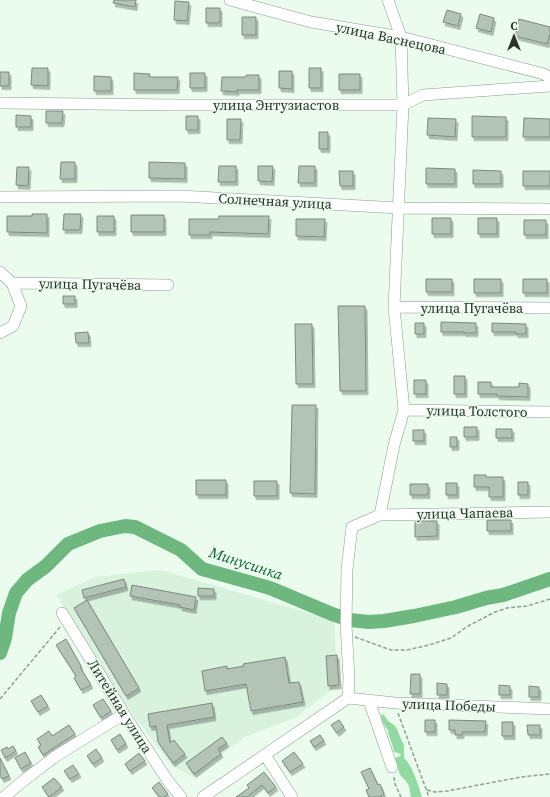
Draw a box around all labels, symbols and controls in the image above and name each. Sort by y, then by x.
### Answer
north arrow [494,16,534,56]
street label: улица Васнецова [334,17,449,60]
text: С [511,19,518,34]
street label: улица Энтузиастов [213,95,339,115]
street label: Солнечная улица [218,188,333,214]
street label: улица Пугачёва [39,273,142,295]
street label: улица Пугачёва [421,298,524,318]
street label: улица Толстого [426,400,528,422]
street label: улица Чапаева [417,502,514,524]
water label: Минусинка [206,541,286,585]
street label: Литейная улица [83,655,158,758]
street label: улица Победы [402,693,496,717]

